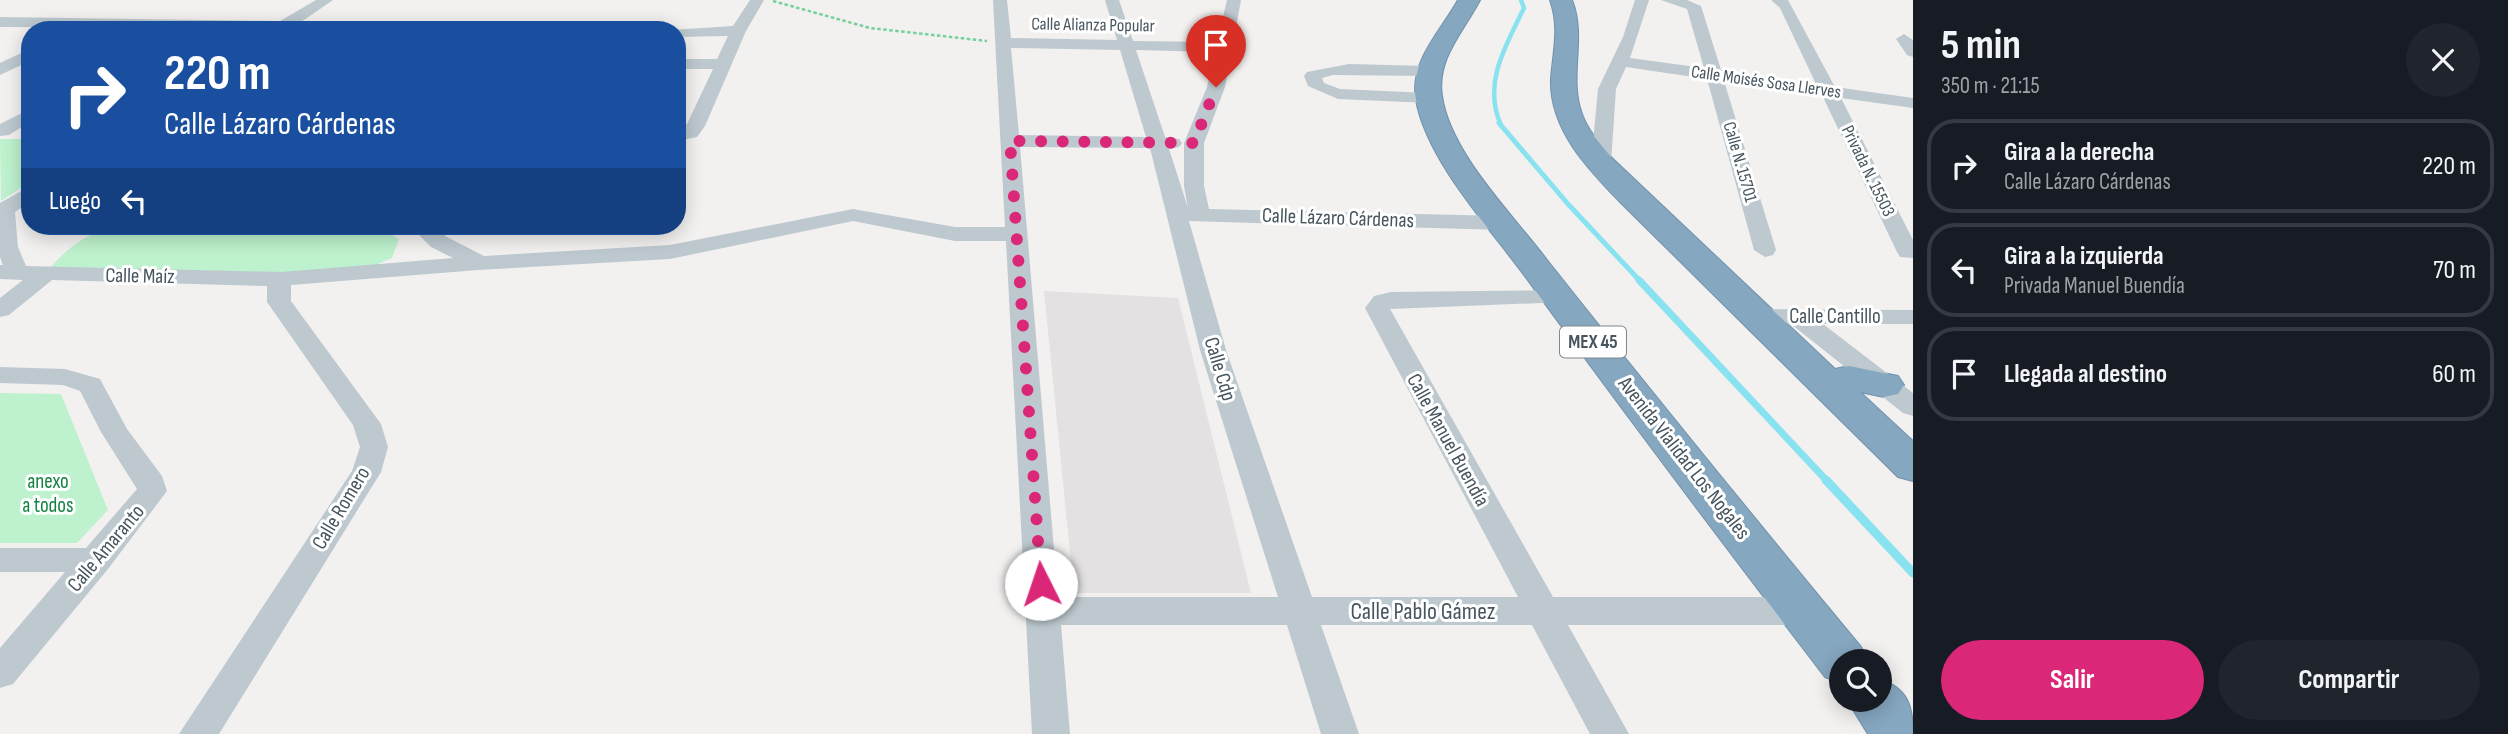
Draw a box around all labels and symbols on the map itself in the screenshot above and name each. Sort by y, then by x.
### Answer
street label: Calle Alianza Popular [1031,13,1155,37]
pin [1186,15,1246,87]
street label: Calle Moisés Sosa Llerves [1690,61,1842,103]
street label: Calle N. 15701 [1719,119,1762,205]
street label: Privada N. 15503 [1837,122,1899,220]
street label: Calle Lázaro Cárdenas [1262,203,1414,233]
street label: Calle Maíz [105,263,175,289]
street label: Calle Cantillo [1789,304,1881,329]
road number: MEX 45 [1560,326,1626,358]
street label: Calle Cdp [1199,334,1241,404]
street label: Calle Manuel Buendía [1401,369,1495,511]
street label: Avenida Vialidad Los Nogales [1612,371,1755,544]
street label: Calle Romero [307,462,375,554]
park label: anexo a todos [22,469,74,518]
street label: Calle Amaranto [62,499,150,597]
position arrow [1004,547,1078,621]
street label: Calle Pablo Gámez [1351,597,1496,626]

